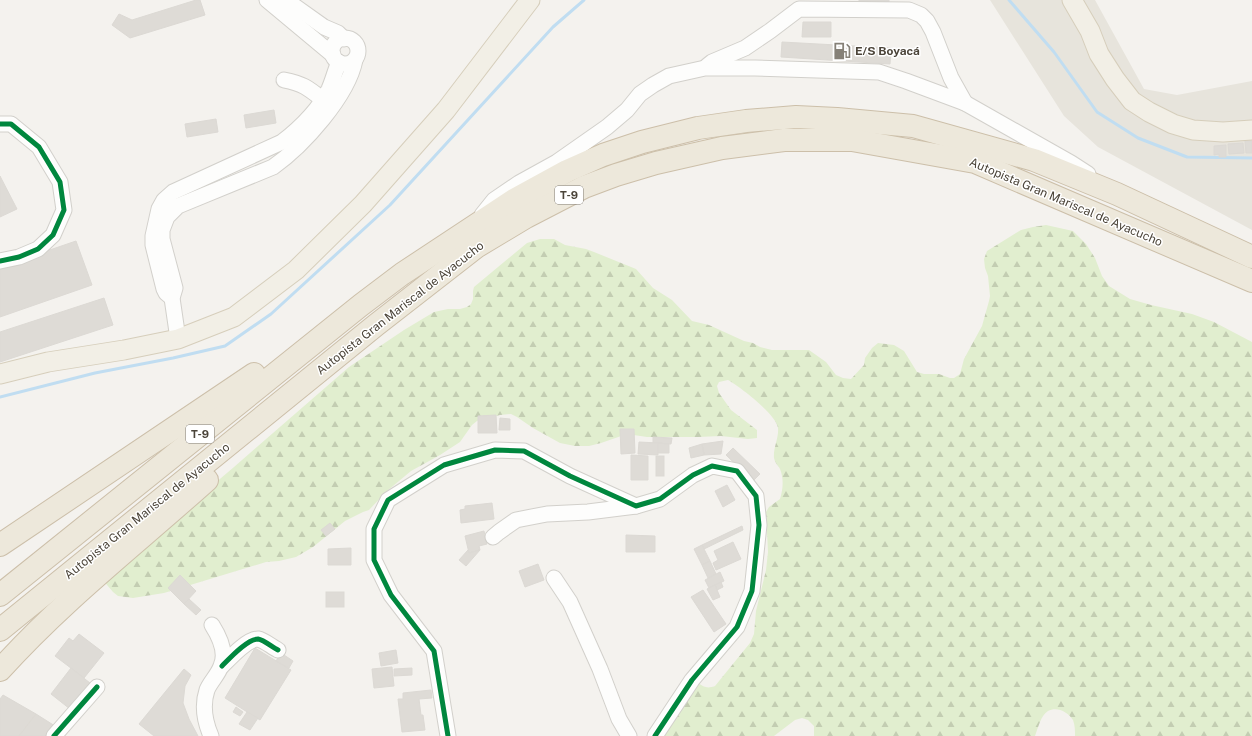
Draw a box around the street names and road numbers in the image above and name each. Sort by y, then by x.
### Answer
street label: Autopista Gran Mariscal de Ayacucho [967,155,1165,249]
road number: T-9 [555,186,583,204]
street label: Autopista Gran Mariscal de Ayacucho [314,238,487,378]
road number: T-9 [186,425,214,443]
street label: Autopista Gran Mariscal de Ayacucho [62,440,232,582]

